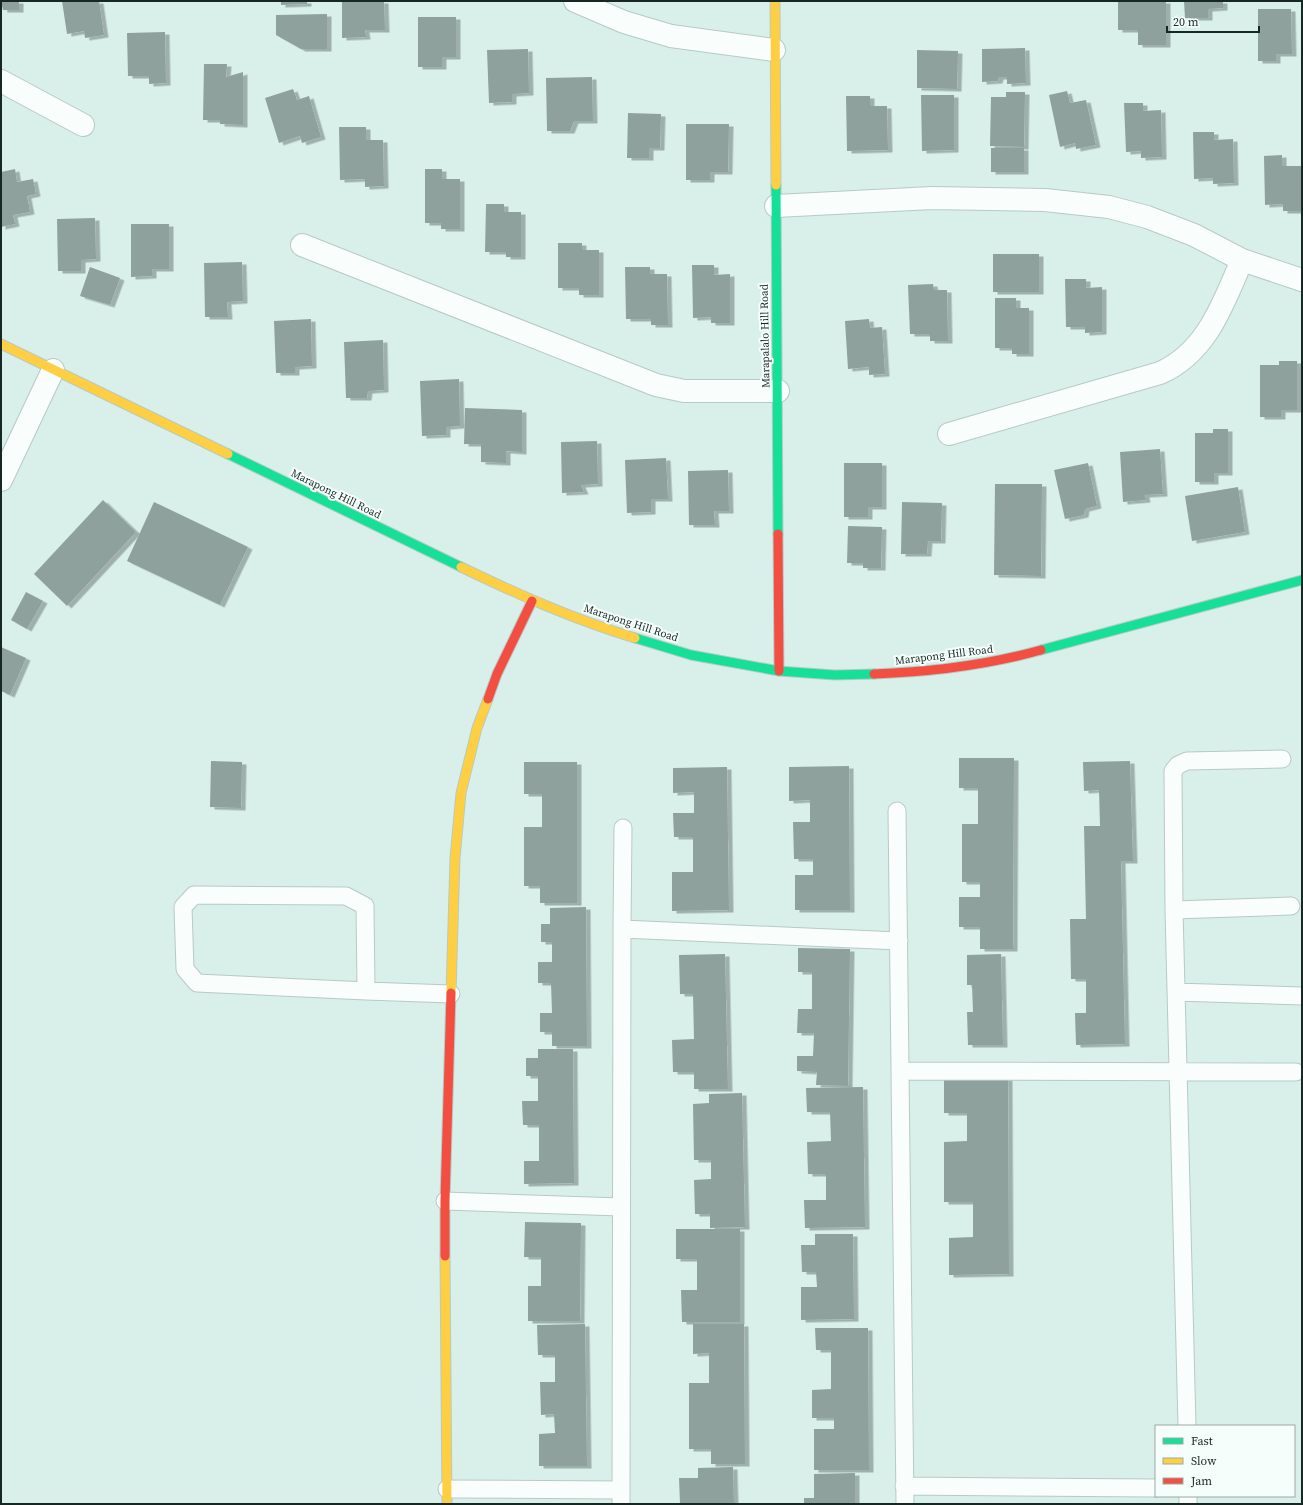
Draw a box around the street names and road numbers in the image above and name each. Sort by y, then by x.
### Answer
street label: Marapalalo Hill Road [757,283,773,388]
street label: Marapong Hill Road [288,466,384,523]
street label: Marapong Hill Road [582,601,681,646]
street label: Marapong Hill Road [894,641,995,668]

